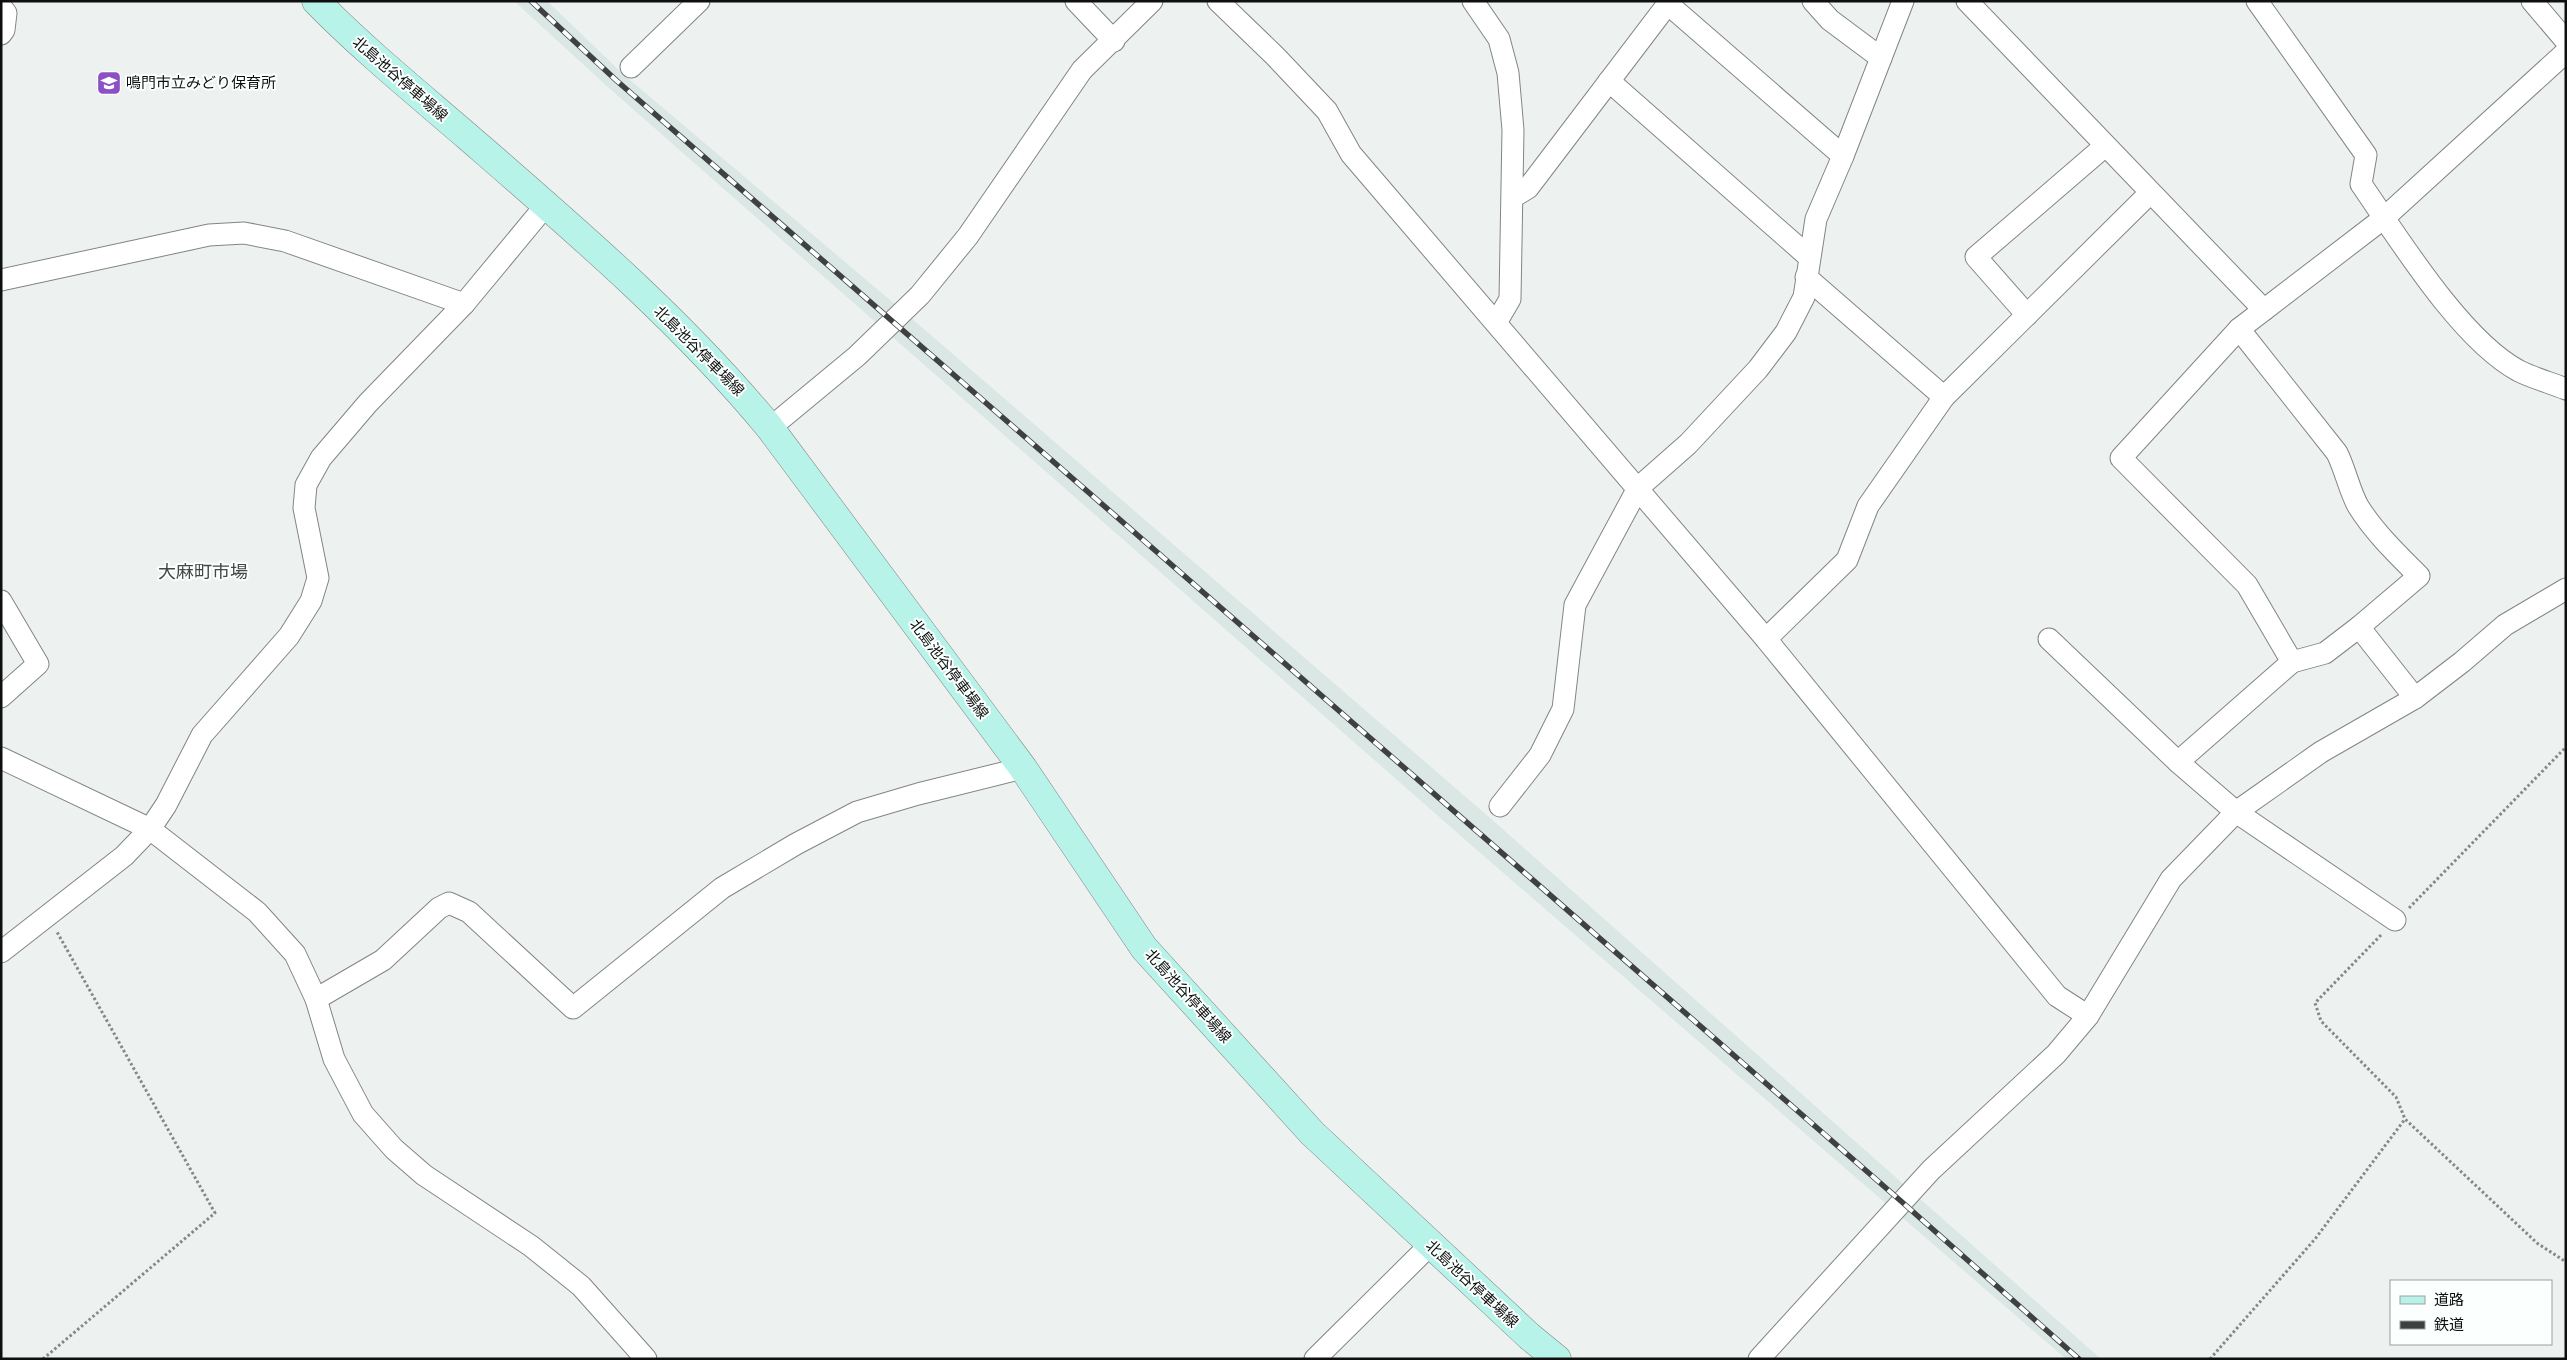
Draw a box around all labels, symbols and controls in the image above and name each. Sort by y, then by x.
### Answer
street label: 北島池谷停車場線 [349,33,451,125]
school or university icon: 鳴門市立みどり保育所 [96,70,122,96]
place label: 鳴門市立みどり保育所 [126,74,276,92]
street label: 北島池谷停車場線 [650,302,748,400]
district label: 大麻町市場 [158,561,248,583]
street label: 北島池谷停車場線 [906,616,992,722]
street label: 北島池谷停車場線 [1141,945,1235,1047]
street label: 北島池谷停車場線 [1422,1236,1522,1332]
legend [2390,1280,2552,1345]
text: 道路 [2434,1291,2464,1309]
text: 鉄道 [2434,1316,2464,1334]

